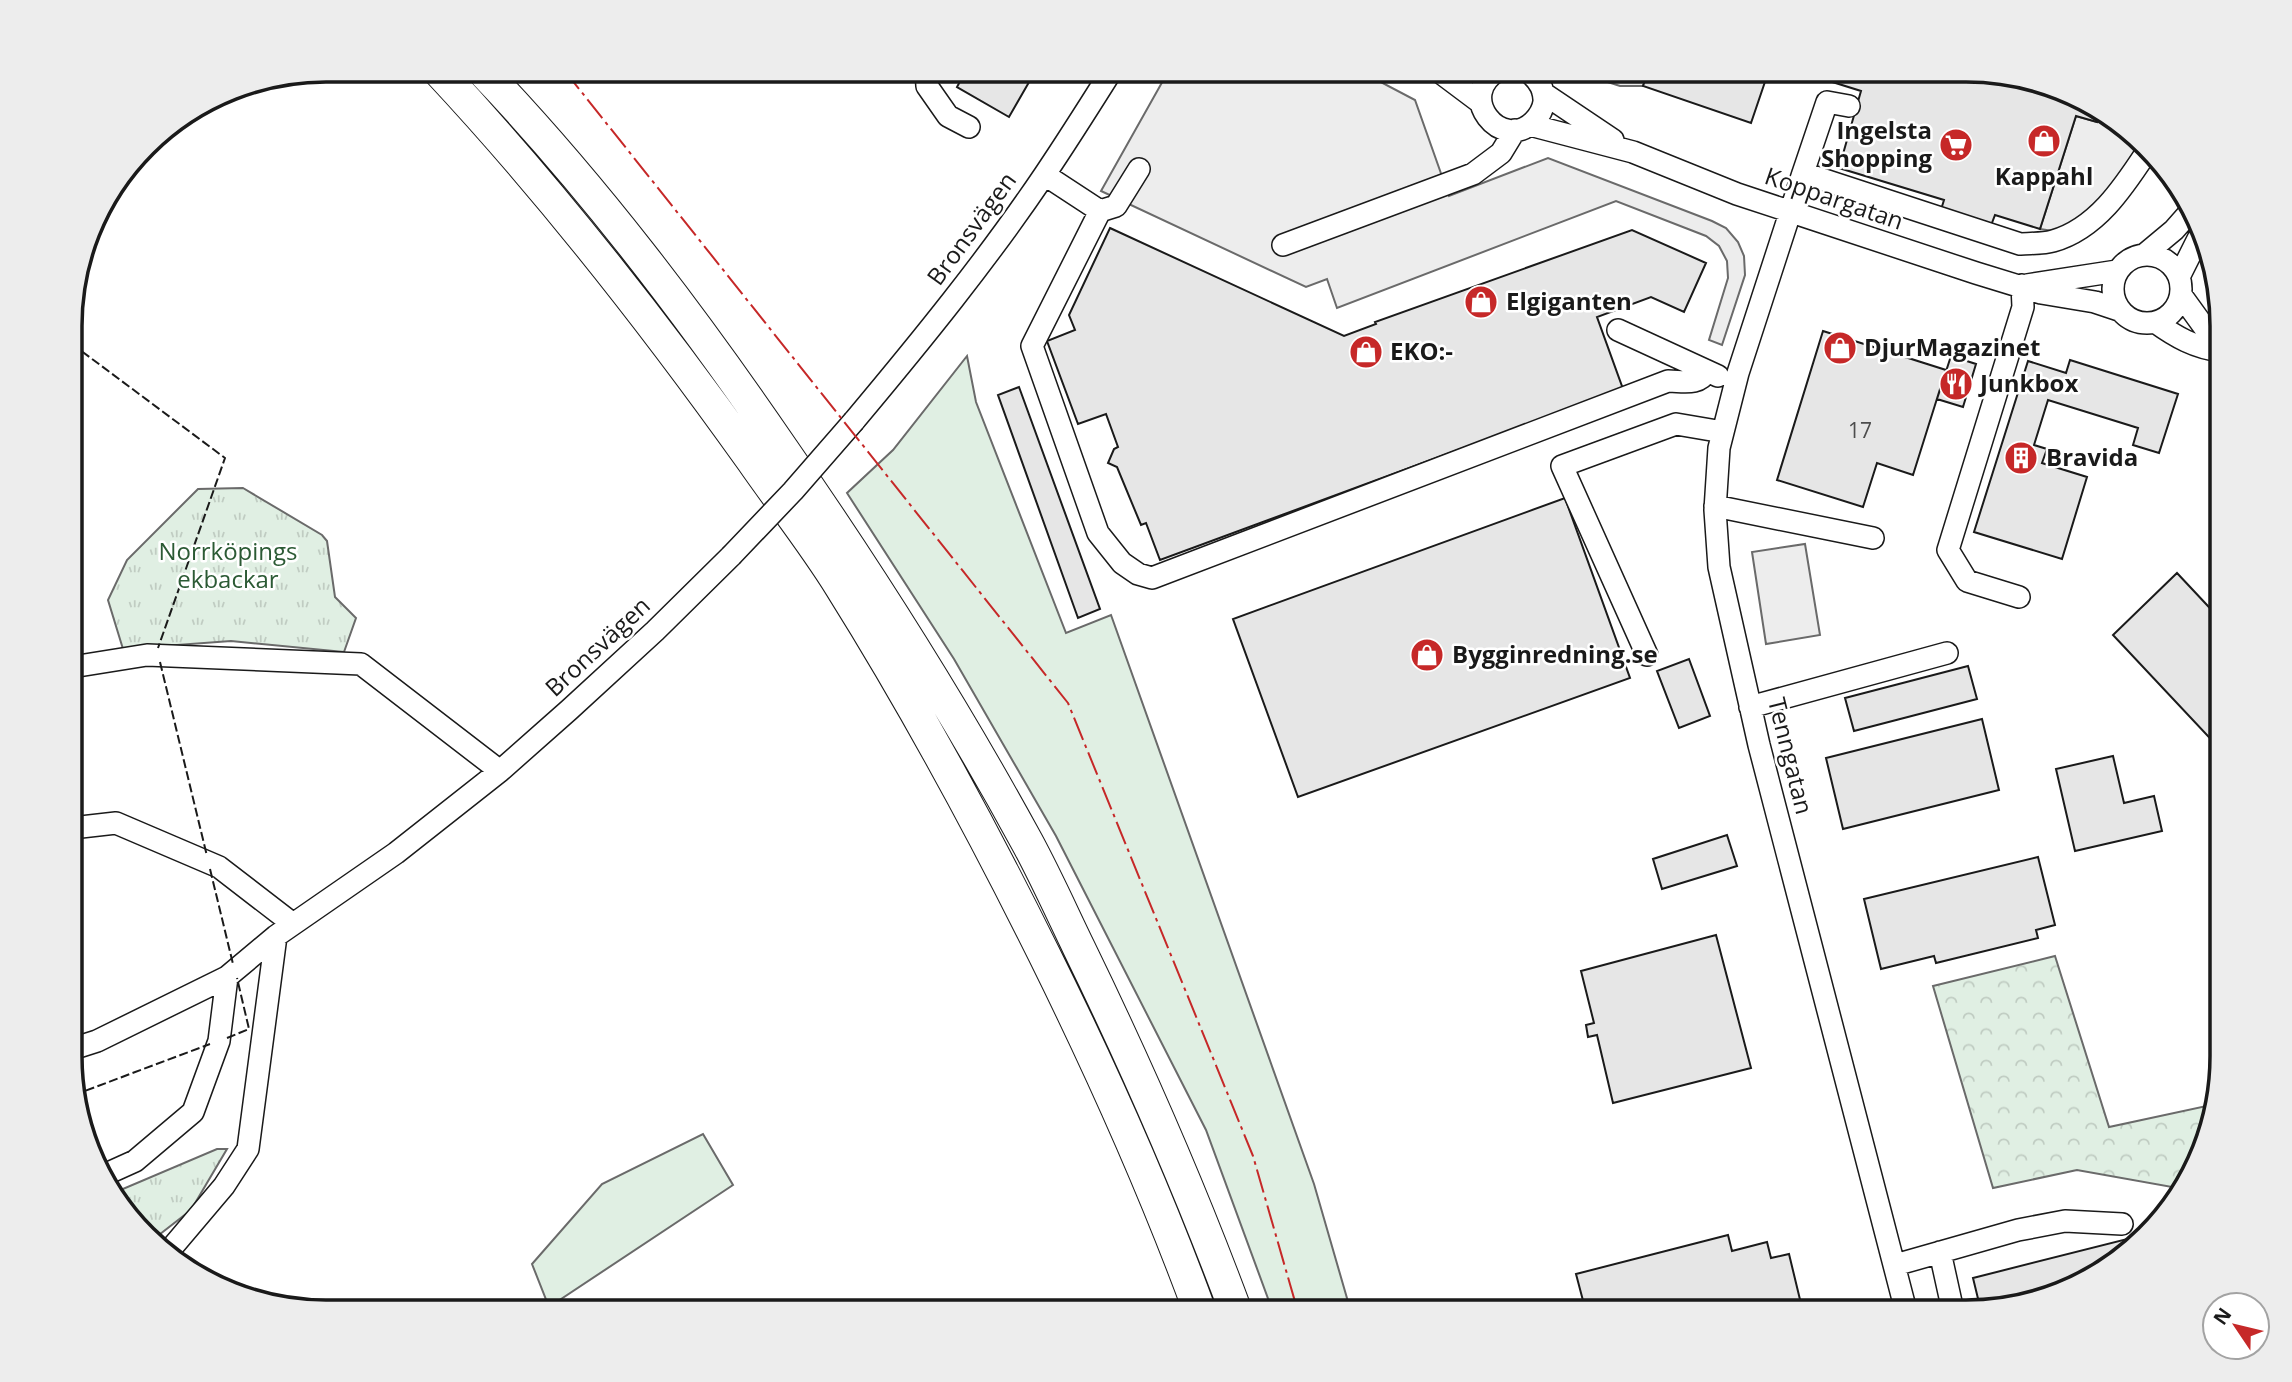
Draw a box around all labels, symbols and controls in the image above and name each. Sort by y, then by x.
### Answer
place label: Ingelsta Shopping [1821,113,1932,174]
shop icon: Kappahl [2025,122,2063,160]
supermarket icon: Ingelsta Shopping [1937,126,1975,164]
street label: Koppargatan [1761,158,1908,237]
place label: Kappahl [1995,159,2093,192]
street label: Bronsvägen [919,165,1023,291]
shop icon: Elgiganten [1462,283,1500,321]
place label: Elgiganten [1506,284,1632,317]
shop icon: DjurMagazinet [1821,329,1859,367]
place label: DjurMagazinet [1864,330,2040,363]
shop icon: EKO:- [1347,333,1385,371]
place label: EKO:- [1390,334,1453,367]
restaurant icon: Junkbox [1937,365,1975,403]
place label: Junkbox [1978,366,2078,399]
house number: 17 [1848,416,1872,444]
building icon: Bravida [2002,439,2040,477]
place label: Bravida [2046,440,2138,473]
park label: Norrköpings ekbackar [158,534,298,595]
street label: Bronsvägen [537,589,657,703]
shop icon: Bygginredning.se [1408,636,1446,674]
place label: Bygginredning.se [1452,637,1658,670]
street label: Tenngatan [1761,694,1822,817]
north arrow [2201,1291,2271,1361]
text: N [2207,1302,2237,1330]

